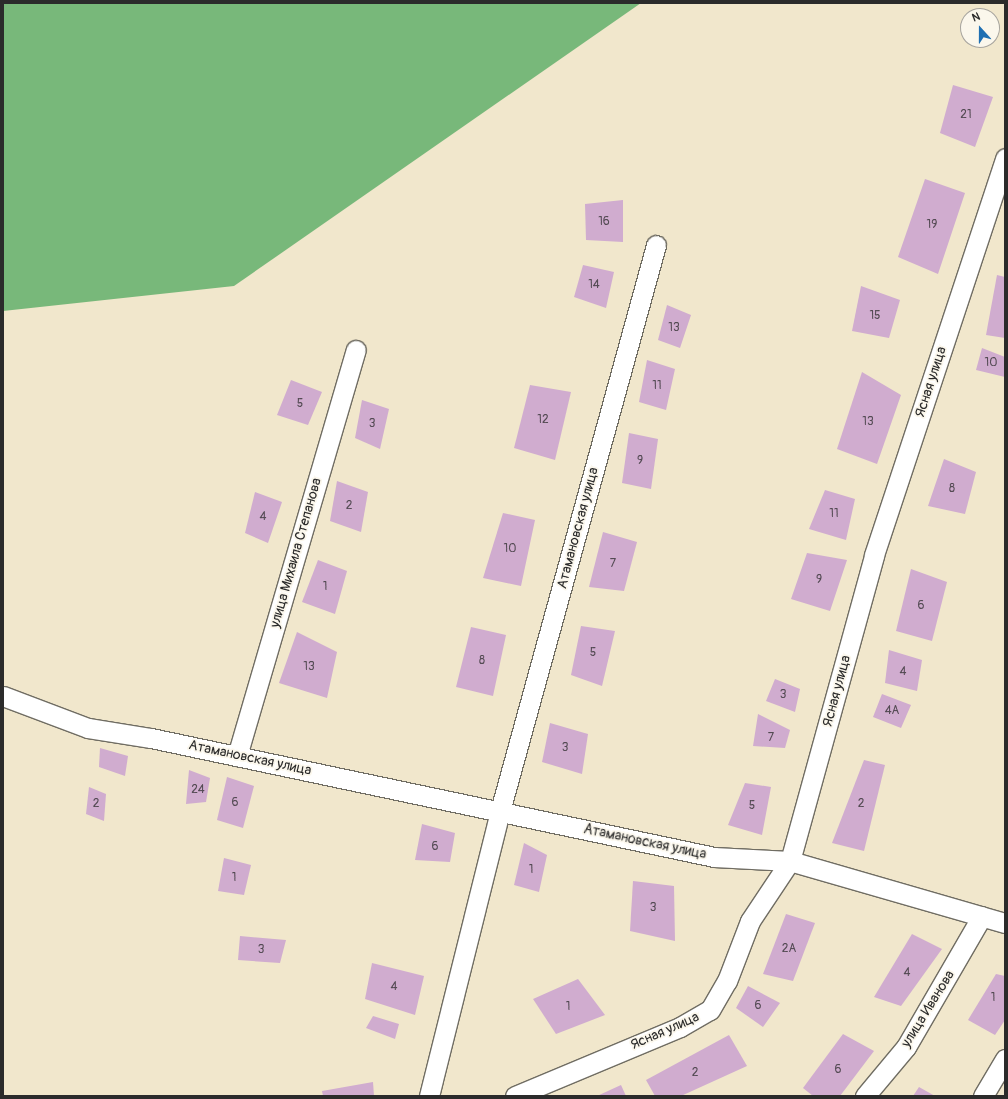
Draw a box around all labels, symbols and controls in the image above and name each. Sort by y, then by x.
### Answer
north arrow [960,8,1000,48]
text: N [970,10,982,25]
house number: 21 [960,108,972,122]
house number: 16 [598,215,610,229]
house number: 19 [927,218,937,232]
house number: 14 [588,278,600,292]
house number: 15 [869,309,881,323]
house number: 13 [668,321,680,335]
street label: Ясная улица [912,345,950,419]
house number: 10 [985,356,997,370]
house number: 11 [652,379,662,393]
house number: 5 [297,397,303,411]
house number: 12 [537,413,549,427]
house number: 13 [862,415,874,429]
house number: 3 [369,417,375,431]
house number: 9 [637,454,643,468]
street label: Атамановская улица [554,465,602,591]
street label: улица Михаила Степанова [267,476,325,630]
house number: 8 [949,482,955,496]
house number: 2 [346,499,352,513]
house number: 11 [829,507,839,521]
house number: 4 [260,510,266,524]
house number: 10 [504,542,516,556]
house number: 7 [610,557,616,571]
house number: 9 [816,573,822,587]
house number: 1 [323,580,327,594]
house number: 6 [918,599,924,613]
house number: 5 [590,646,596,660]
street label: Ясная улица [819,653,855,729]
house number: 8 [479,654,485,668]
house number: 13 [303,660,315,674]
house number: 4 [900,665,906,679]
house number: 3 [780,688,786,702]
house number: 4А [885,704,899,718]
house number: 7 [768,731,774,745]
street label: Атамановская улица [187,737,313,779]
house number: 3 [562,741,568,755]
house number: 24 [191,783,205,797]
house number: 6 [232,796,238,810]
house number: 2 [93,797,99,811]
house number: 2 [858,797,864,811]
house number: 5 [749,799,755,813]
street label: Атамановская улица [582,821,708,863]
house number: 6 [432,840,438,854]
house number: 1 [529,863,533,877]
house number: 1 [232,871,236,885]
house number: 3 [650,901,656,915]
house number: 2А [782,942,796,956]
house number: 3 [258,943,264,957]
house number: 4 [904,966,910,980]
street label: улица Иванова [898,967,958,1051]
house number: 4 [391,980,397,994]
house number: 1 [991,991,995,1005]
house number: 6 [755,999,761,1013]
house number: 1 [566,1000,570,1014]
street label: Ясная улица [628,1008,702,1054]
house number: 6 [835,1063,841,1077]
house number: 2 [692,1066,698,1080]

